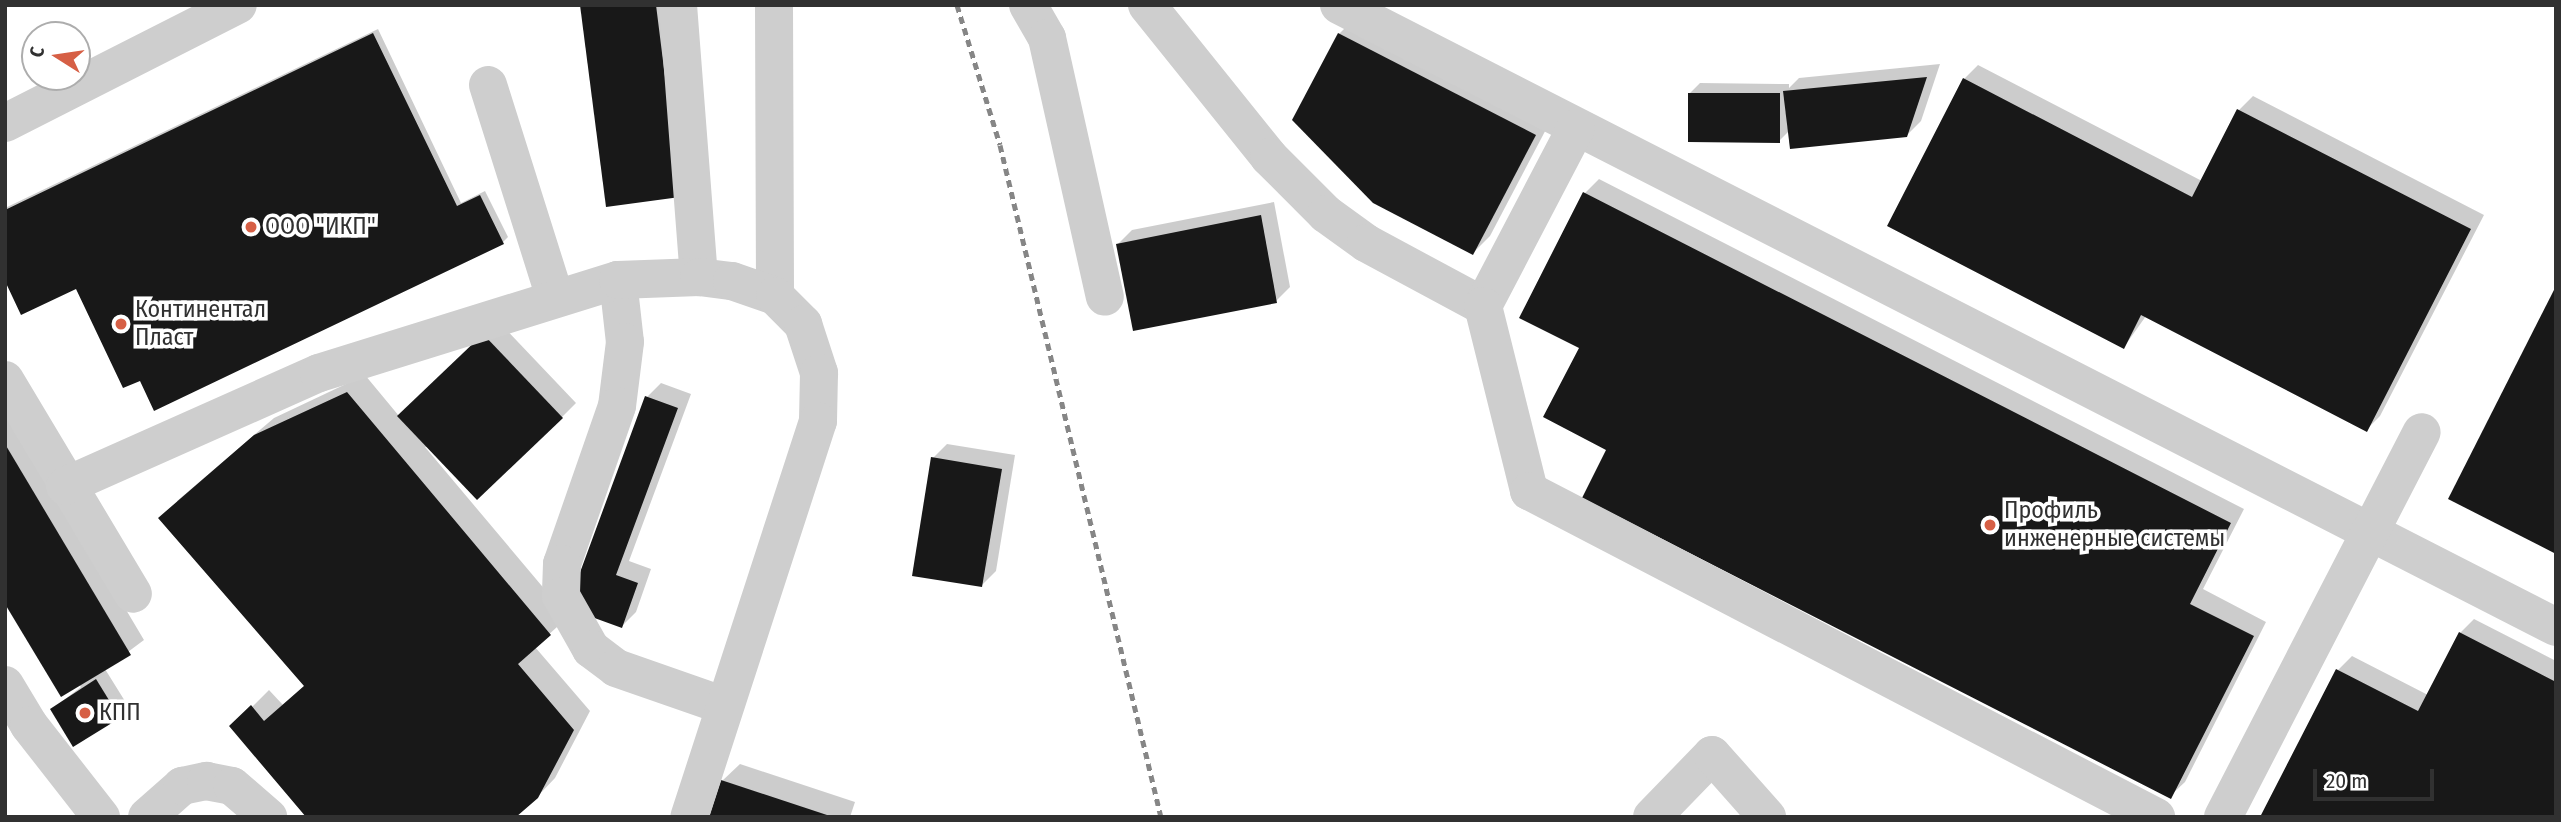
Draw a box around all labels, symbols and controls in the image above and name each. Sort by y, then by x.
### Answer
north arrow [21,21,91,91]
text: С [25,45,49,59]
place label: ООО "ИКП" [265,213,376,241]
marker: ООО "ИКП" [243,219,259,235]
place label: Континентал Пласт [135,296,266,352]
marker: Континентал Пласт [113,316,129,332]
place label: Профиль инженерные системы [2004,497,2225,553]
marker: Профиль инженерные системы [1982,517,1998,533]
place label: КПП [99,699,141,727]
marker: КПП [77,705,93,721]
scale bar [2316,756,2437,800]
text: 20 m [2326,768,2367,794]

